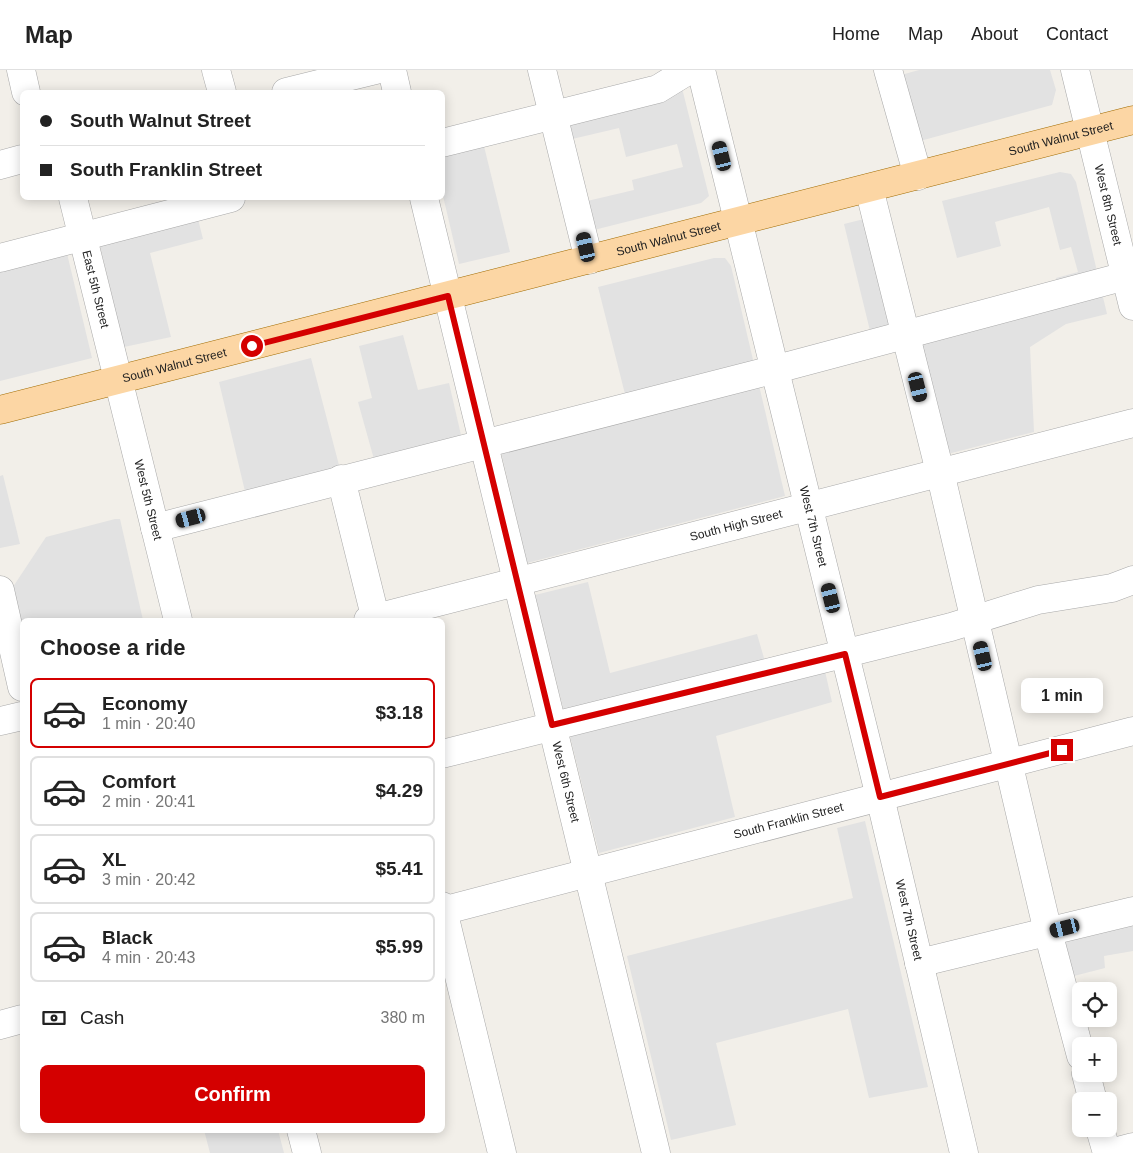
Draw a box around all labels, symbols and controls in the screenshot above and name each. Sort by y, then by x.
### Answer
text: Map [25,21,73,48]
text: Home [832,24,880,44]
text: Map [908,24,943,44]
text: About [971,24,1018,44]
text: Contact [1046,24,1108,44]
text: South Walnut Street [70,110,251,131]
street label: South Walnut Street [1007,118,1115,159]
car [711,140,732,172]
text: South Franklin Street [70,159,262,180]
street label: West 8th Street [1092,163,1125,247]
street label: South Walnut Street [615,219,723,259]
car [575,231,596,263]
street label: East 5th Street [79,249,112,330]
route start [241,335,263,357]
street label: South Walnut Street [121,345,229,385]
car [907,371,928,403]
street label: West 5th Street [131,458,165,542]
street label: West 7th Street [797,485,830,569]
street label: South High Street [688,506,784,544]
car [174,507,207,529]
car [820,582,841,614]
text: Choose a ride [40,635,185,660]
car [972,640,993,672]
callout: 1 min [1021,678,1103,712]
text: 1 min [1041,687,1083,704]
icon: car [42,691,87,736]
text: Economy [102,693,188,714]
text: $3.18 [375,702,423,723]
text: 1 min · 20:40 [102,715,195,732]
route end [1051,739,1073,761]
street label: West 6th Street [549,740,583,824]
icon: car [42,769,87,814]
text: Comfort [102,771,176,792]
text: $4.29 [375,780,423,801]
text: 2 min · 20:41 [102,793,195,810]
street label: South Franklin Street [732,800,845,842]
icon: car [42,847,87,892]
text: XL [102,849,126,870]
text: $5.41 [375,858,423,879]
text: 3 min · 20:42 [102,871,195,888]
street label: West 7th Street [893,878,925,962]
car [1048,917,1081,939]
icon: car [42,925,87,970]
text: Black [102,927,153,948]
text: $5.99 [375,936,423,957]
text: 4 min · 20:43 [102,949,195,966]
map controls [1072,982,1117,1137]
button: locate [1072,982,1117,1027]
icon: cash [40,1004,68,1032]
text: Cash [80,1007,124,1028]
text: 380 m [381,1009,425,1026]
button: + [1072,1037,1117,1082]
button: Confirm [40,1065,425,1123]
button: − [1072,1092,1117,1137]

